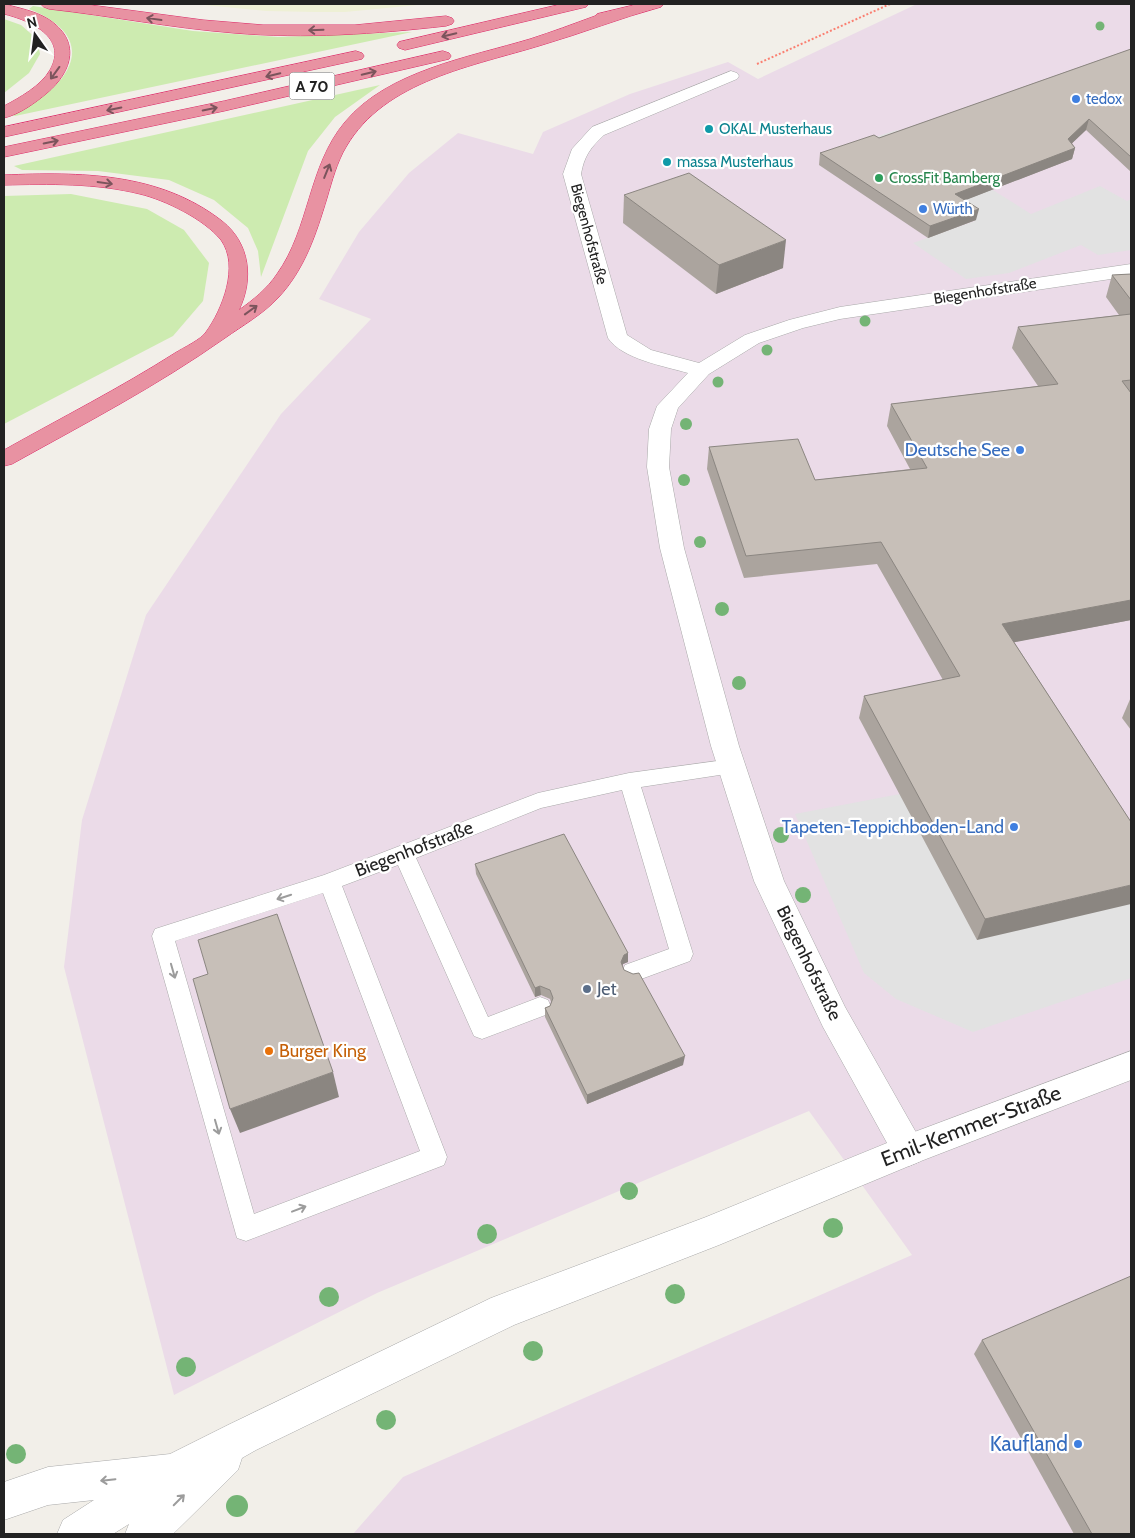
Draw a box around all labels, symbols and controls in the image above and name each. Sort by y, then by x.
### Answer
north arrow [10,10,60,60]
text: N [25,12,39,32]
one-way arrow [147,13,163,23]
one-way arrow [308,26,324,35]
one-way arrow [441,31,457,40]
one-way arrow [50,66,60,80]
one-way arrow [361,68,377,77]
one-way arrow [265,71,281,80]
road number: A 70 [290,72,334,100]
place label: tedox [1086,90,1122,108]
marker: tedox [1070,93,1082,105]
one-way arrow [202,103,218,113]
one-way arrow [107,105,123,114]
place label: OKAL Musterhaus [719,120,832,138]
marker: OKAL Musterhaus [703,123,715,135]
one-way arrow [43,137,59,146]
place label: massa Musterhaus [677,153,793,171]
marker: massa Musterhaus [661,156,673,168]
one-way arrow [323,164,332,179]
place label: CrossFit Bamberg [889,169,1000,187]
marker: CrossFit Bamberg [873,172,885,184]
one-way arrow [96,178,112,188]
street label: Biegenhofstraße [567,181,611,287]
place label: Würth [933,200,973,218]
marker: Würth [917,203,929,215]
street label: Biegenhofstraße [932,274,1038,308]
one-way arrow [244,305,258,315]
place label: Deutsche See [905,439,1010,461]
marker: Deutsche See [1014,444,1026,456]
street label: Biegenhofstraße [352,816,476,882]
place label: Tapeten-Teppichboden-Land [782,816,1004,838]
marker: Tapeten-Teppichboden-Land [1008,821,1020,833]
one-way arrow [276,893,292,902]
street label: Biegenhofstraße [772,902,846,1024]
one-way arrow [168,962,178,978]
place label: Jet [596,978,617,1000]
marker: Jet [581,983,593,995]
place label: Burger King [279,1040,367,1062]
marker: Burger King [263,1045,275,1057]
street label: Emil-Kemmer-Straße [877,1080,1065,1171]
one-way arrow [213,1119,222,1135]
one-way arrow [290,1204,306,1213]
place label: Kaufland [990,1431,1068,1456]
marker: Kaufland [1072,1438,1084,1450]
one-way arrow [101,1475,117,1485]
one-way arrow [173,1494,186,1506]

